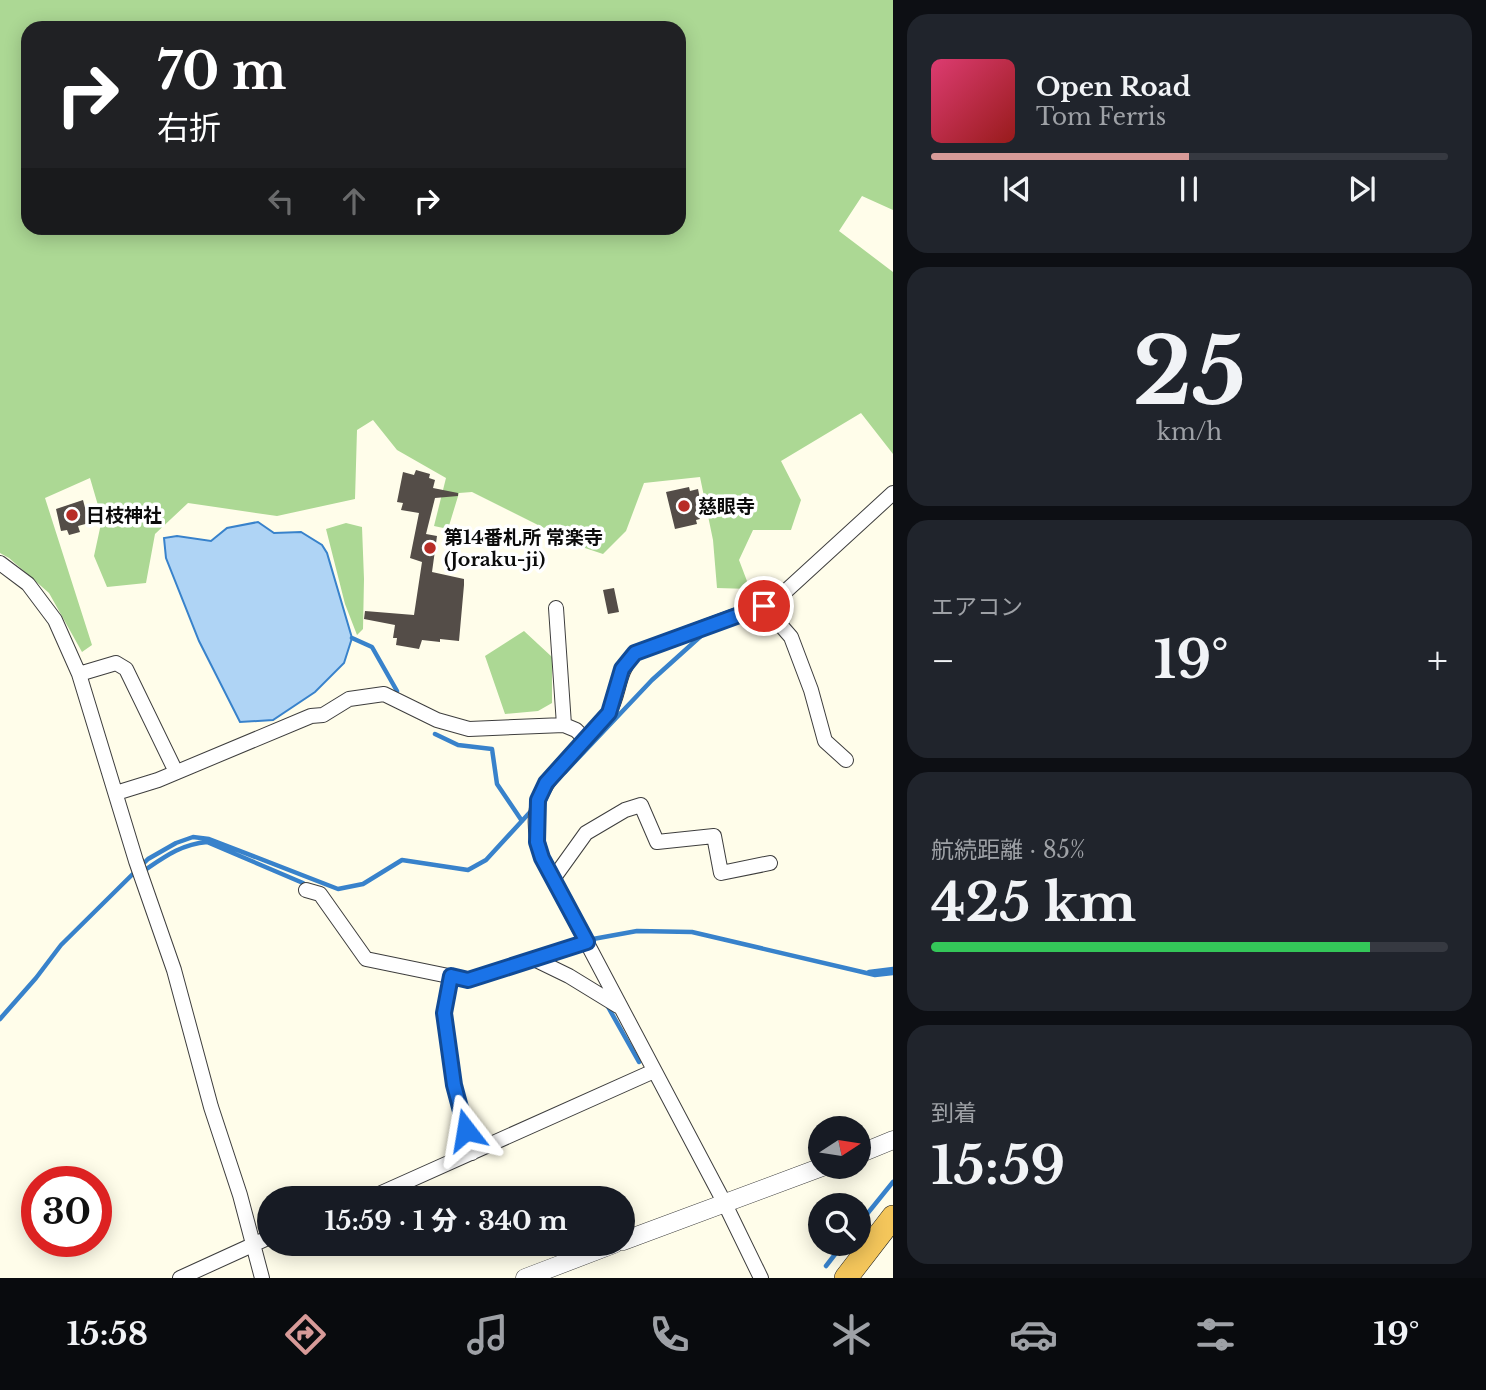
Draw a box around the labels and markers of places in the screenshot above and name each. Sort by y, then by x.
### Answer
place label: 慈眼寺 [698,495,755,518]
marker: 慈眼寺 [676,498,692,514]
place label: 日枝神社 [86,504,162,527]
marker: 日枝神社 [64,507,80,523]
place label: 第14番札所 常楽寺 (Joraku-ji) [444,526,603,571]
marker: 第14番札所 常楽寺 (Joraku-ji) [422,540,438,556]
pin [734,576,794,636]

